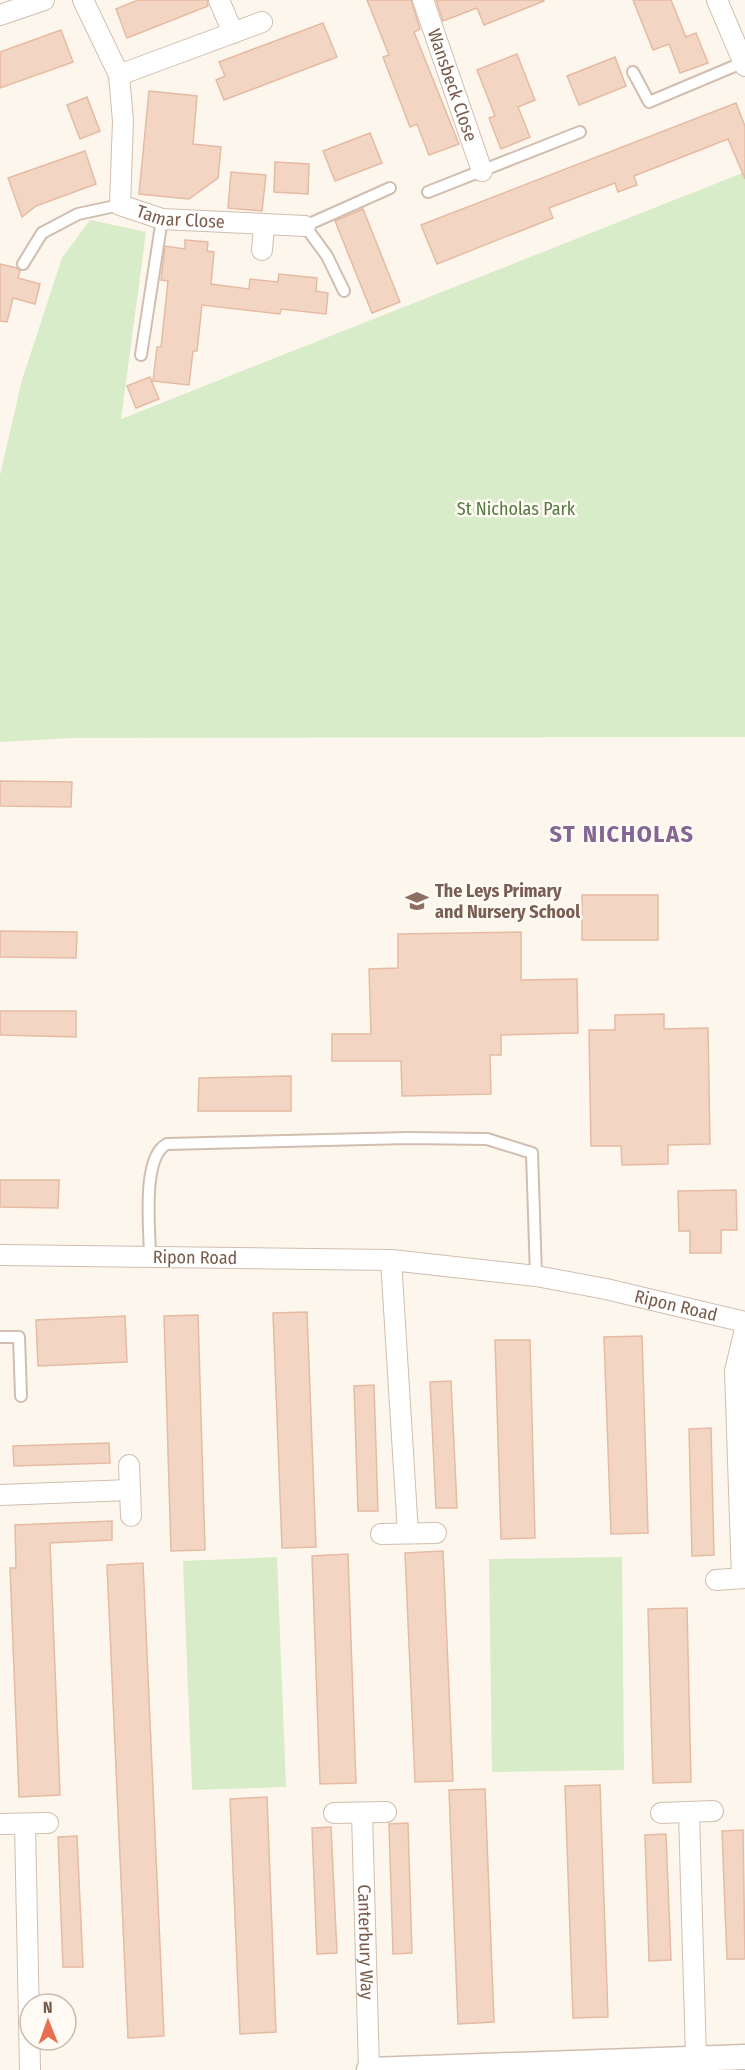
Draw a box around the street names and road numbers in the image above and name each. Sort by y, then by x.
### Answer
street label: Wansbeck Close [423,26,482,144]
street label: Tamar Close [134,200,225,233]
street label: Ripon Road [153,1246,237,1269]
street label: Ripon Road [632,1285,720,1326]
street label: Canterbury Way [353,1884,378,2000]

